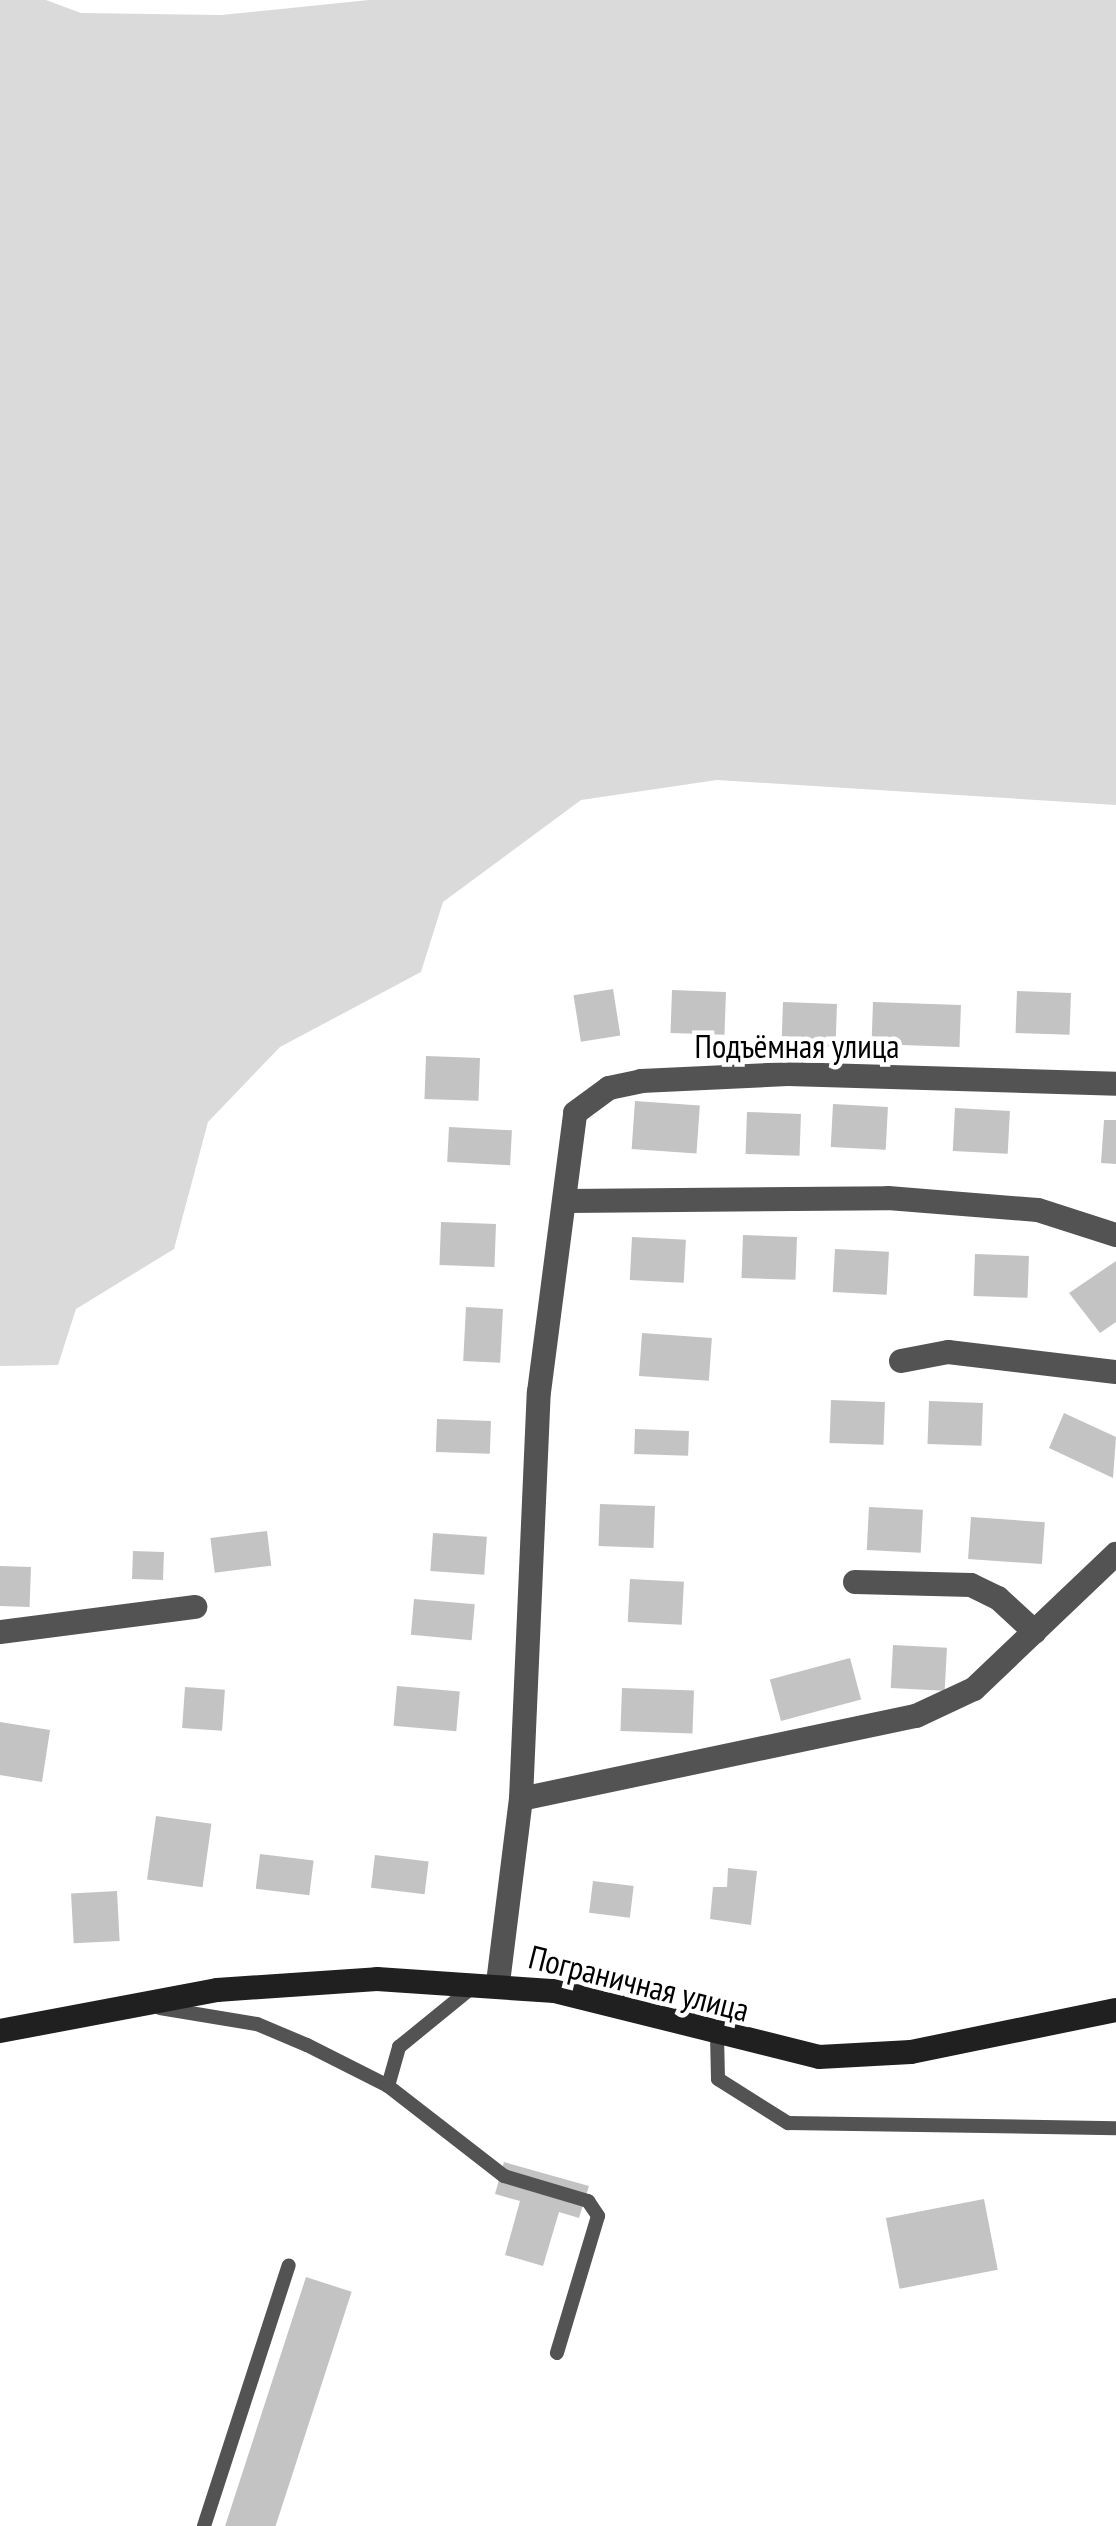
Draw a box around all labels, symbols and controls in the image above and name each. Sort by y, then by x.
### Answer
street label: Подъёмная улица [694,1026,900,1066]
street label: Пограничная улица [525,1936,753,2030]

